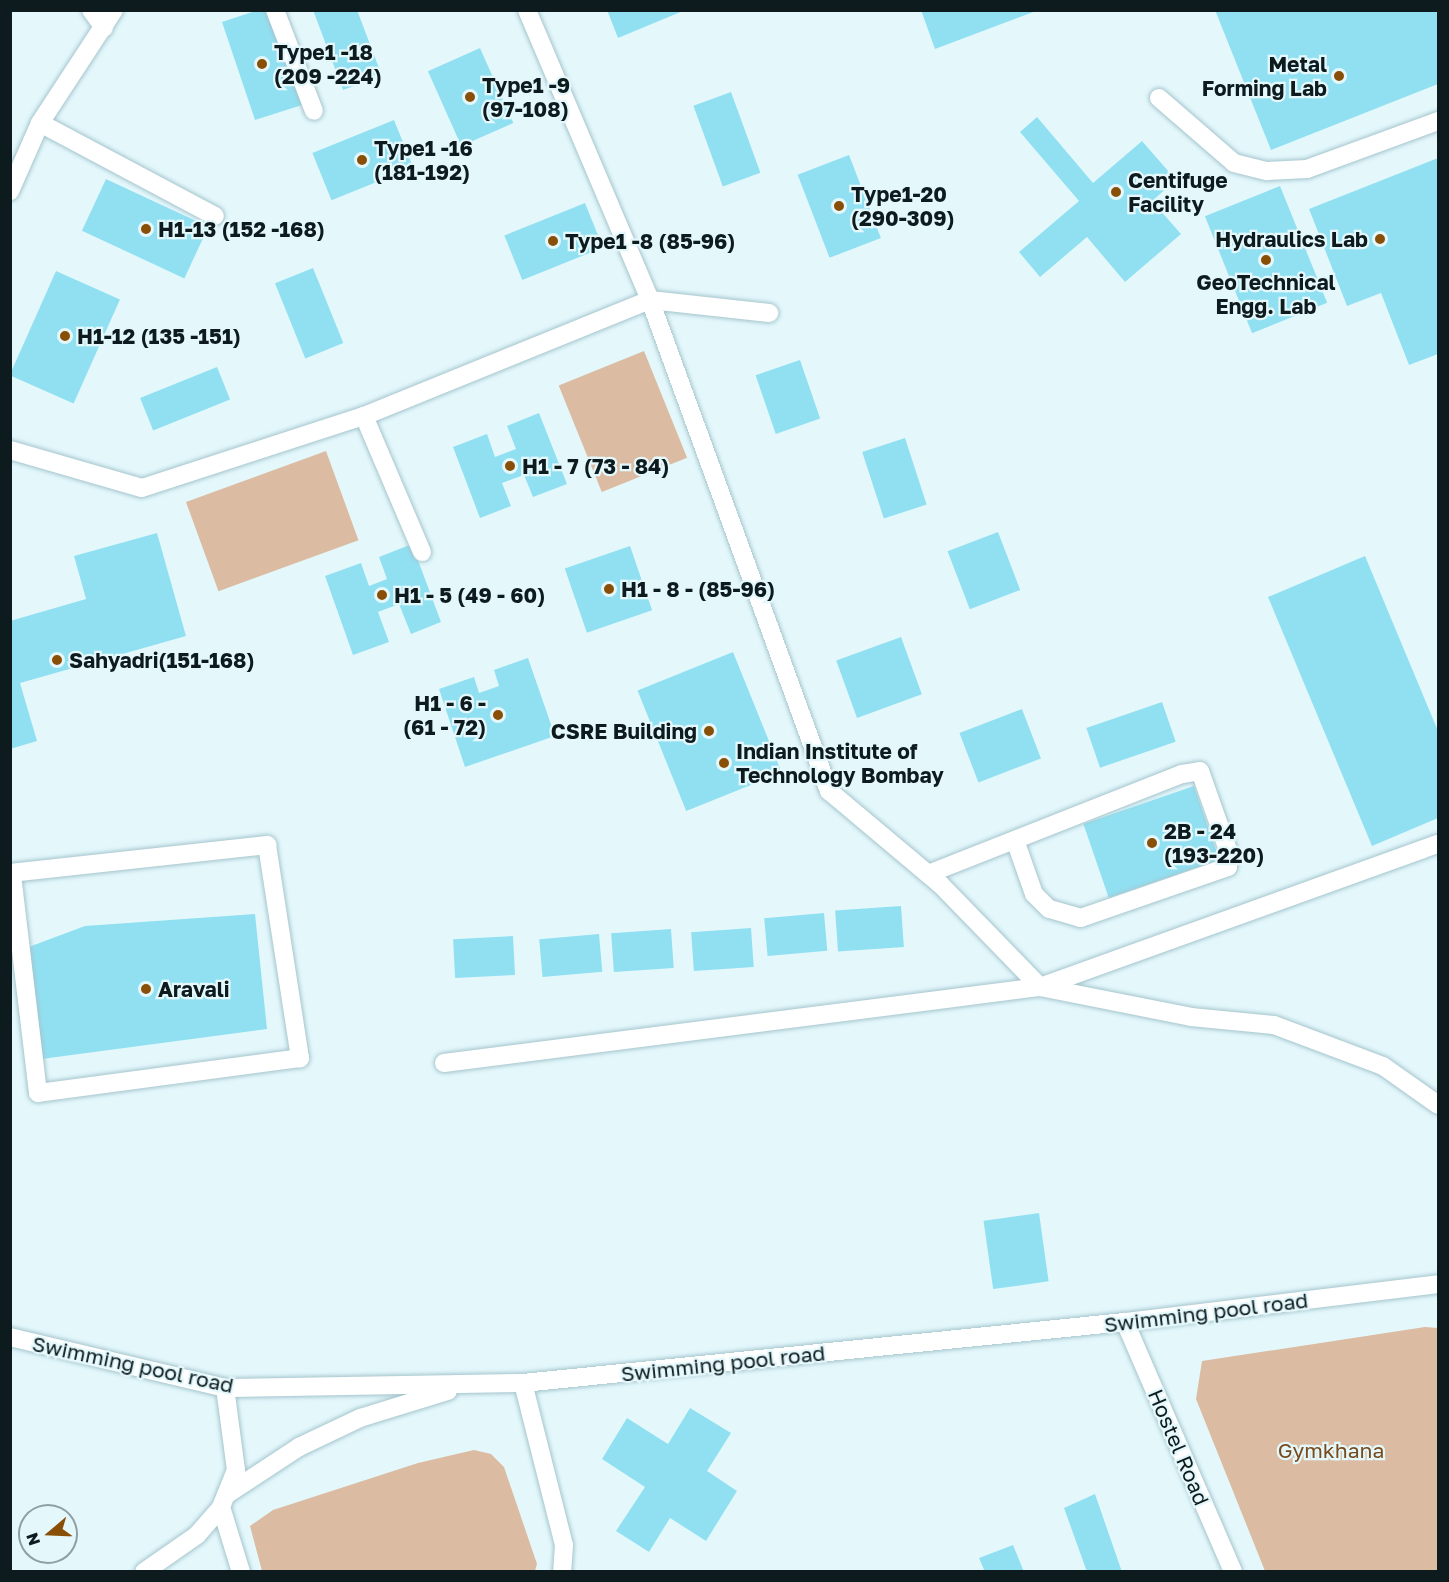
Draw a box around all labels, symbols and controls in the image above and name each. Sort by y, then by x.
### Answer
place label: Type1 -18 (209 -224) [274,39,382,89]
place label: Metal Forming Lab [1202,51,1327,101]
marker: Type1 -18 (209 -224) [255,57,269,71]
marker: Metal Forming Lab [1332,69,1346,83]
place label: Type1 -9 (97-108) [482,72,570,122]
marker: Type1 -9 (97-108) [463,90,477,104]
place label: Type1 -16 (181-192) [374,135,473,185]
marker: Type1 -16 (181-192) [355,153,369,167]
place label: Centifuge Facility [1128,167,1228,217]
place label: Type1-20 (290-309) [851,181,955,231]
marker: Centifuge Facility [1109,185,1123,199]
marker: Type1-20 (290-309) [832,199,846,213]
place label: H1-13 (152 -168) [158,216,325,242]
marker: H1-13 (152 -168) [139,222,153,236]
place label: Hydraulics Lab [1215,226,1368,252]
place label: Type1 -8 (85-96) [565,228,735,254]
marker: Hydraulics Lab [1373,232,1387,246]
marker: Type1 -8 (85-96) [546,234,560,248]
marker: GeoTechnical Engg. Lab [1259,253,1273,267]
place label: GeoTechnical Engg. Lab [1196,269,1336,319]
place label: H1-12 (135 -151) [77,323,241,349]
marker: H1-12 (135 -151) [58,329,72,343]
place label: H1 - 7 (73 - 84) [522,453,669,479]
marker: H1 - 7 (73 - 84) [503,459,517,473]
place label: H1 - 8 - (85-96) [621,576,775,602]
place label: H1 - 5 (49 - 60) [394,582,545,608]
marker: H1 - 8 - (85-96) [602,582,616,596]
marker: H1 - 5 (49 - 60) [375,588,389,602]
place label: Sahyadri(151-168) [69,647,255,673]
marker: Sahyadri(151-168) [50,653,64,667]
place label: H1 - 6 - (61 - 72) [403,690,486,740]
marker: H1 - 6 - (61 - 72) [491,708,505,722]
place label: CSRE Building [551,718,697,744]
marker: CSRE Building [702,724,716,738]
place label: Indian Institute of Technology Bombay [736,738,944,788]
marker: Indian Institute of Technology Bombay [717,756,731,770]
place label: 2B - 24 (193-220) [1164,818,1264,868]
marker: 2B - 24 (193-220) [1145,836,1159,850]
place label: Aravali [158,976,229,1002]
marker: Aravali [139,982,153,996]
street label: Swimming pool road [1103,1287,1309,1337]
street label: Swimming pool road [30,1330,236,1398]
street label: Swimming pool road [620,1340,826,1386]
street label: Hostel Road [1143,1385,1215,1509]
park label: Gymkhana [1278,1437,1384,1463]
north arrow [18,1504,78,1564]
text: N [21,1530,44,1548]

